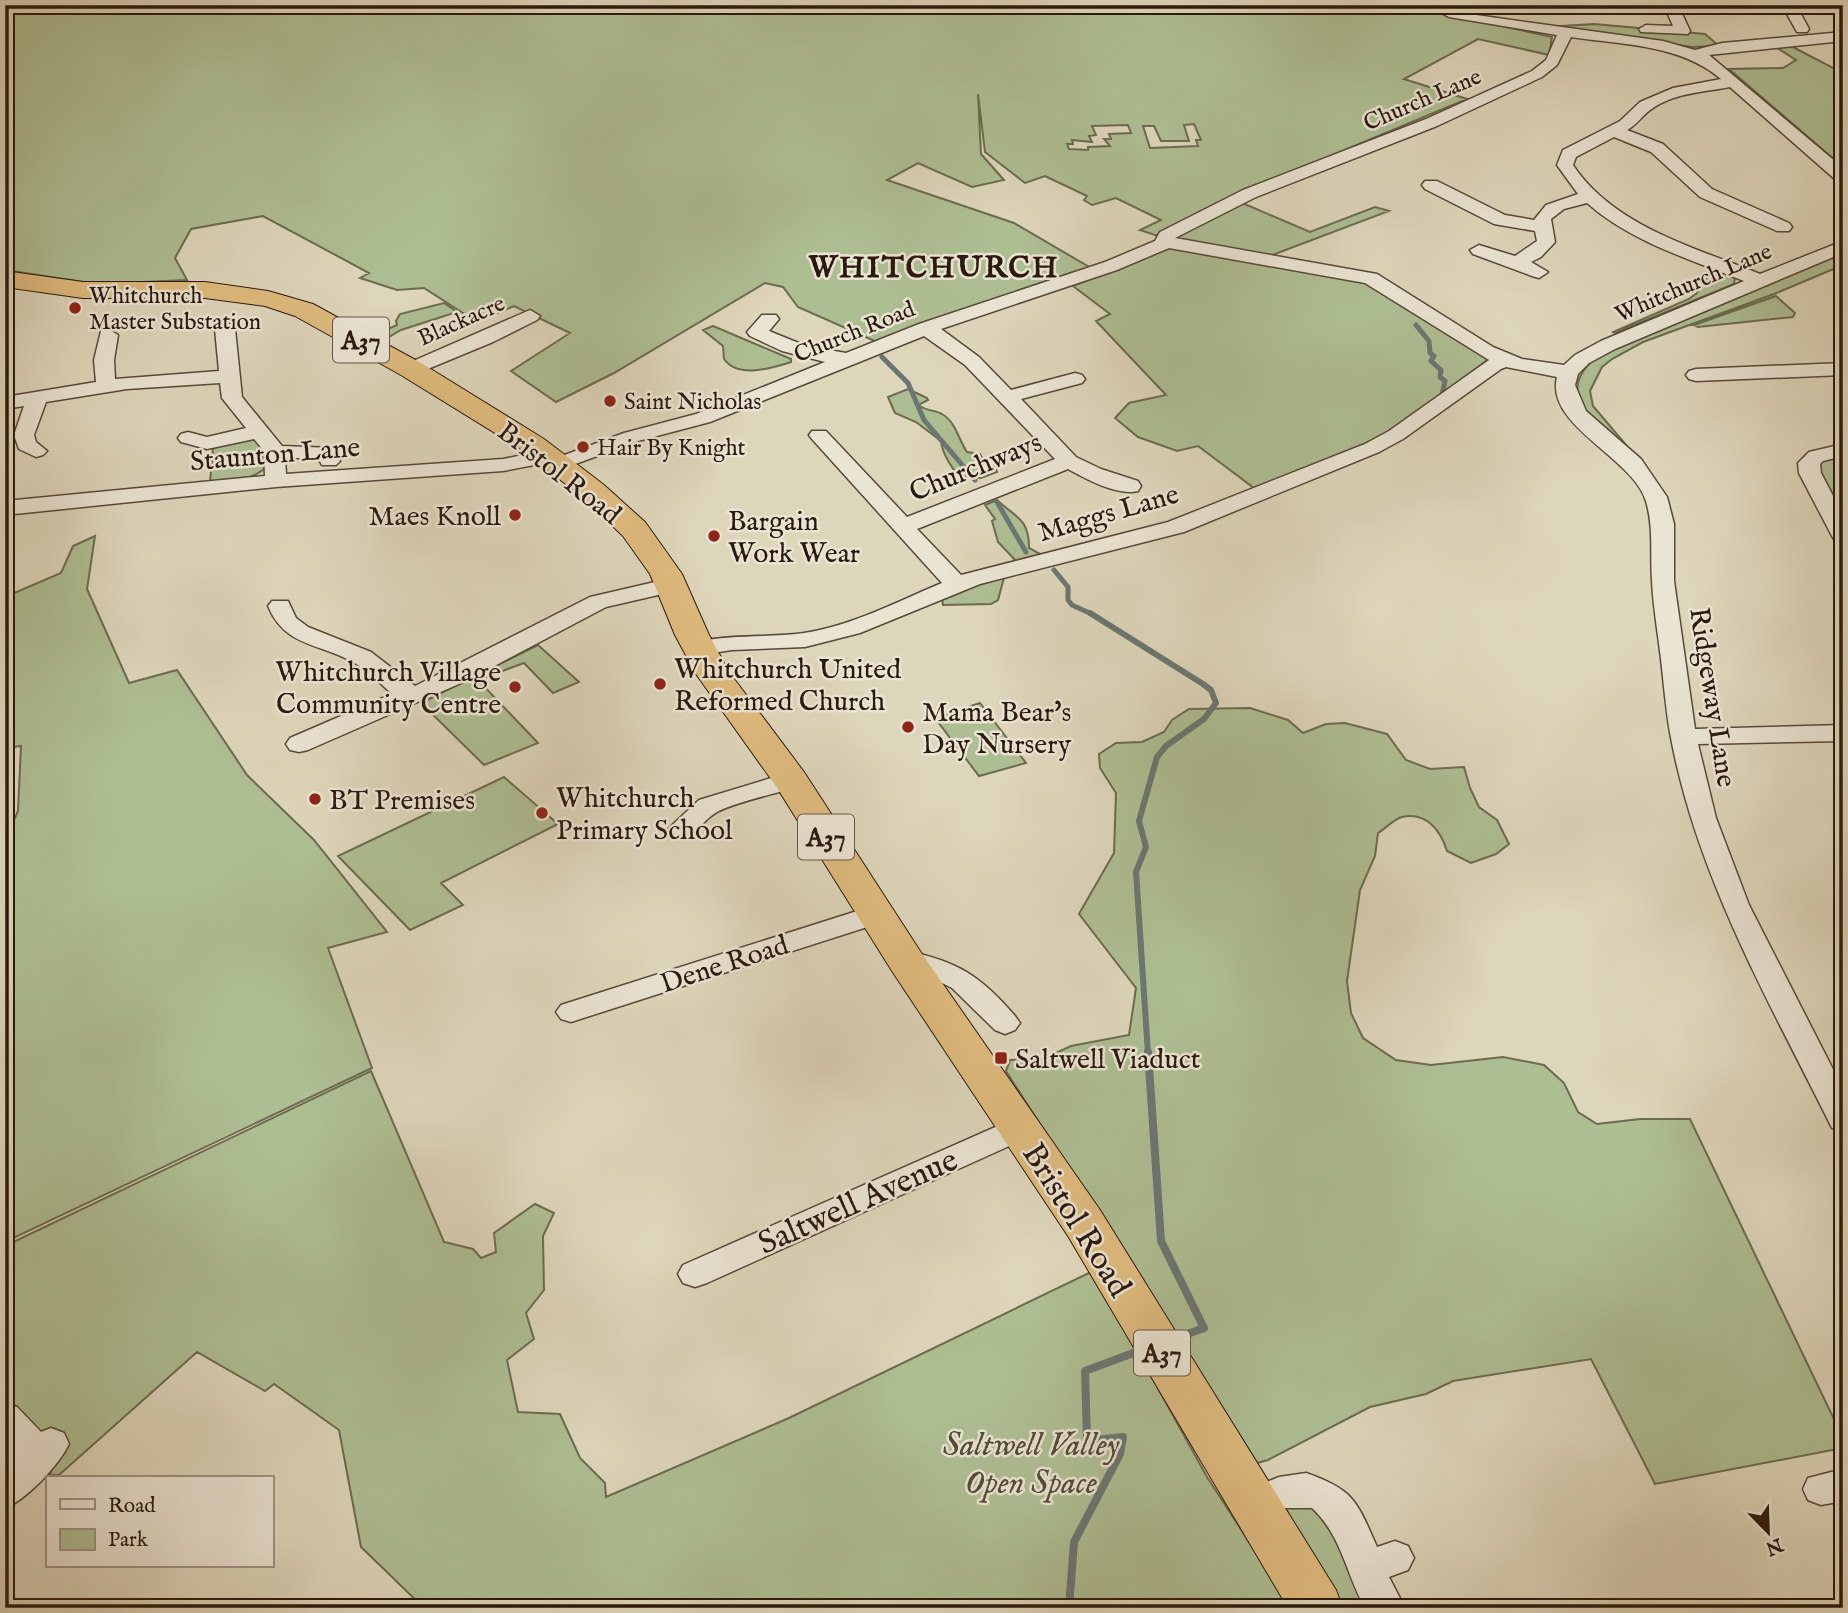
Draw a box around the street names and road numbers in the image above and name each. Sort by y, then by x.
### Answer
street label: Church Lane [1359,63,1486,138]
street label: Whitchurch Lane [1611,237,1776,329]
street label: Blackacre [413,289,510,353]
street label: Church Road [790,295,920,370]
road number: A37 [333,318,389,362]
street label: Bristol Road [489,415,627,533]
street label: Churchways [905,426,1047,511]
street label: Staunton Lane [189,431,362,480]
street label: Maggs Lane [1034,478,1183,551]
street label: Ridgeway Lane [1680,605,1743,790]
road number: A37 [798,814,854,860]
street label: Dene Road [656,928,793,1002]
street label: Bristol Road [1012,1136,1140,1306]
street label: Saltwell Avenue [752,1140,965,1266]
road number: A37 [1134,1330,1190,1376]

